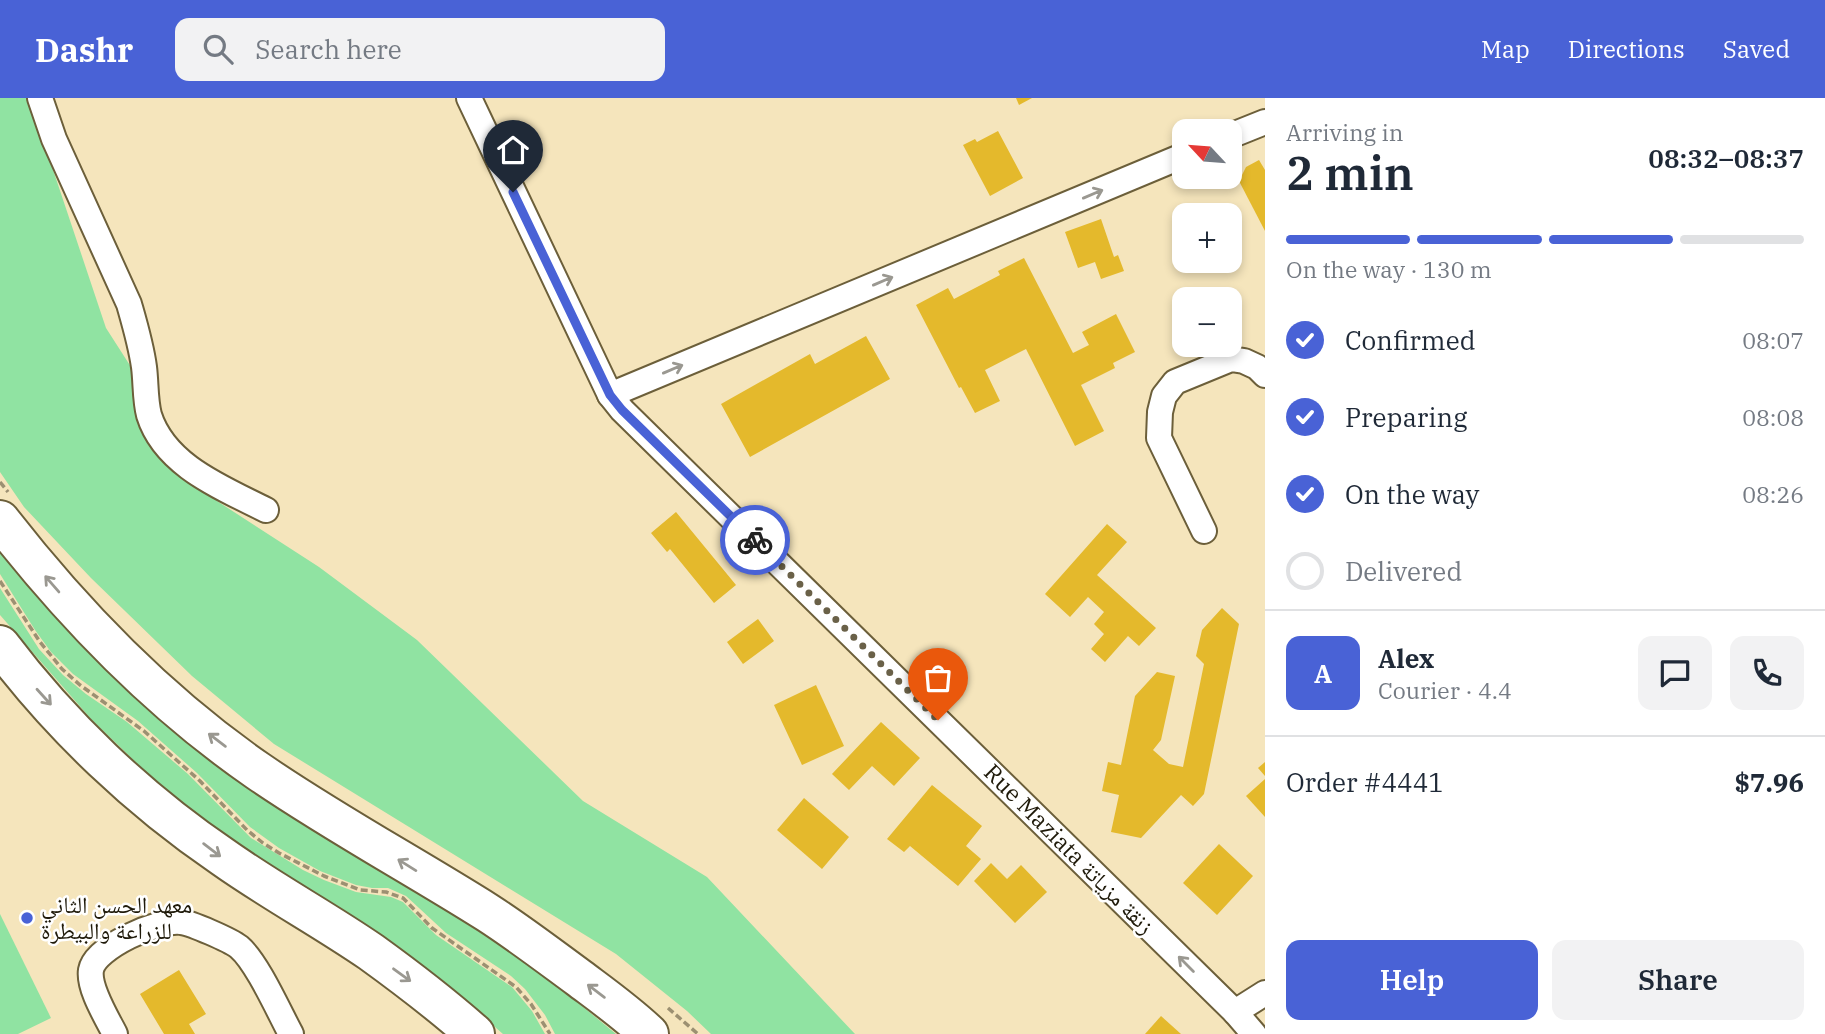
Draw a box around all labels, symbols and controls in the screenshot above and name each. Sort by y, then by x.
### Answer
search box [175,18,665,81]
text: Dashr [35,28,133,71]
icon: search [199,30,237,68]
text: Search here [255,32,402,66]
text: Map [1481,33,1530,65]
text: Directions [1568,33,1685,65]
text: Saved [1723,33,1790,65]
text: Arriving in [1286,117,1403,147]
north arrow [1172,119,1242,189]
map controls [1172,119,1242,357]
pin [483,120,543,192]
icon: home [494,131,532,169]
text: 08:32–08:37 [1648,141,1804,175]
text: 2 min [1286,143,1414,203]
one-way arrow [1082,186,1103,199]
button: + [1172,203,1242,273]
text: On the way · 130 m [1286,254,1492,284]
one-way arrow [872,274,894,287]
button: − [1172,287,1242,357]
icon: check [1286,321,1324,359]
text: Confirmed [1345,323,1476,357]
text: 08:07 [1742,325,1804,355]
one-way arrow [662,362,684,375]
icon: check [1286,398,1324,436]
text: Preparing [1345,400,1467,434]
text: 08:08 [1742,402,1804,432]
icon: check [1286,475,1324,513]
text: On the way [1345,477,1479,511]
text: 08:26 [1742,479,1804,509]
courier [720,505,790,575]
icon: bike [736,521,774,559]
text: Delivered [1345,554,1462,588]
one-way arrow [44,575,60,593]
button: chat [1638,636,1712,710]
button: phone [1730,636,1804,710]
text: Alex [1378,641,1434,675]
pin [908,648,968,720]
text: A [1314,656,1332,690]
icon: bag [919,659,957,697]
text: Courier · 4.4 [1378,675,1512,705]
one-way arrow [36,688,52,706]
one-way arrow [208,733,227,747]
street label: Rue Maziata زنقة مزياتة [978,757,1161,940]
text: Order #4441 [1286,765,1444,799]
text: $7.96 [1734,765,1804,799]
one-way arrow [203,842,221,857]
one-way arrow [398,857,418,871]
place label: معهد الحسن الثاني للزراعة والبيطرة [41,889,192,945]
marker: معهد الحسن الثاني للزراعة والبيطرة [19,910,35,926]
button: Help [1286,940,1538,1020]
button: Share [1552,940,1804,1020]
one-way arrow [1178,956,1195,973]
one-way arrow [392,968,411,982]
one-way arrow [587,984,606,998]

